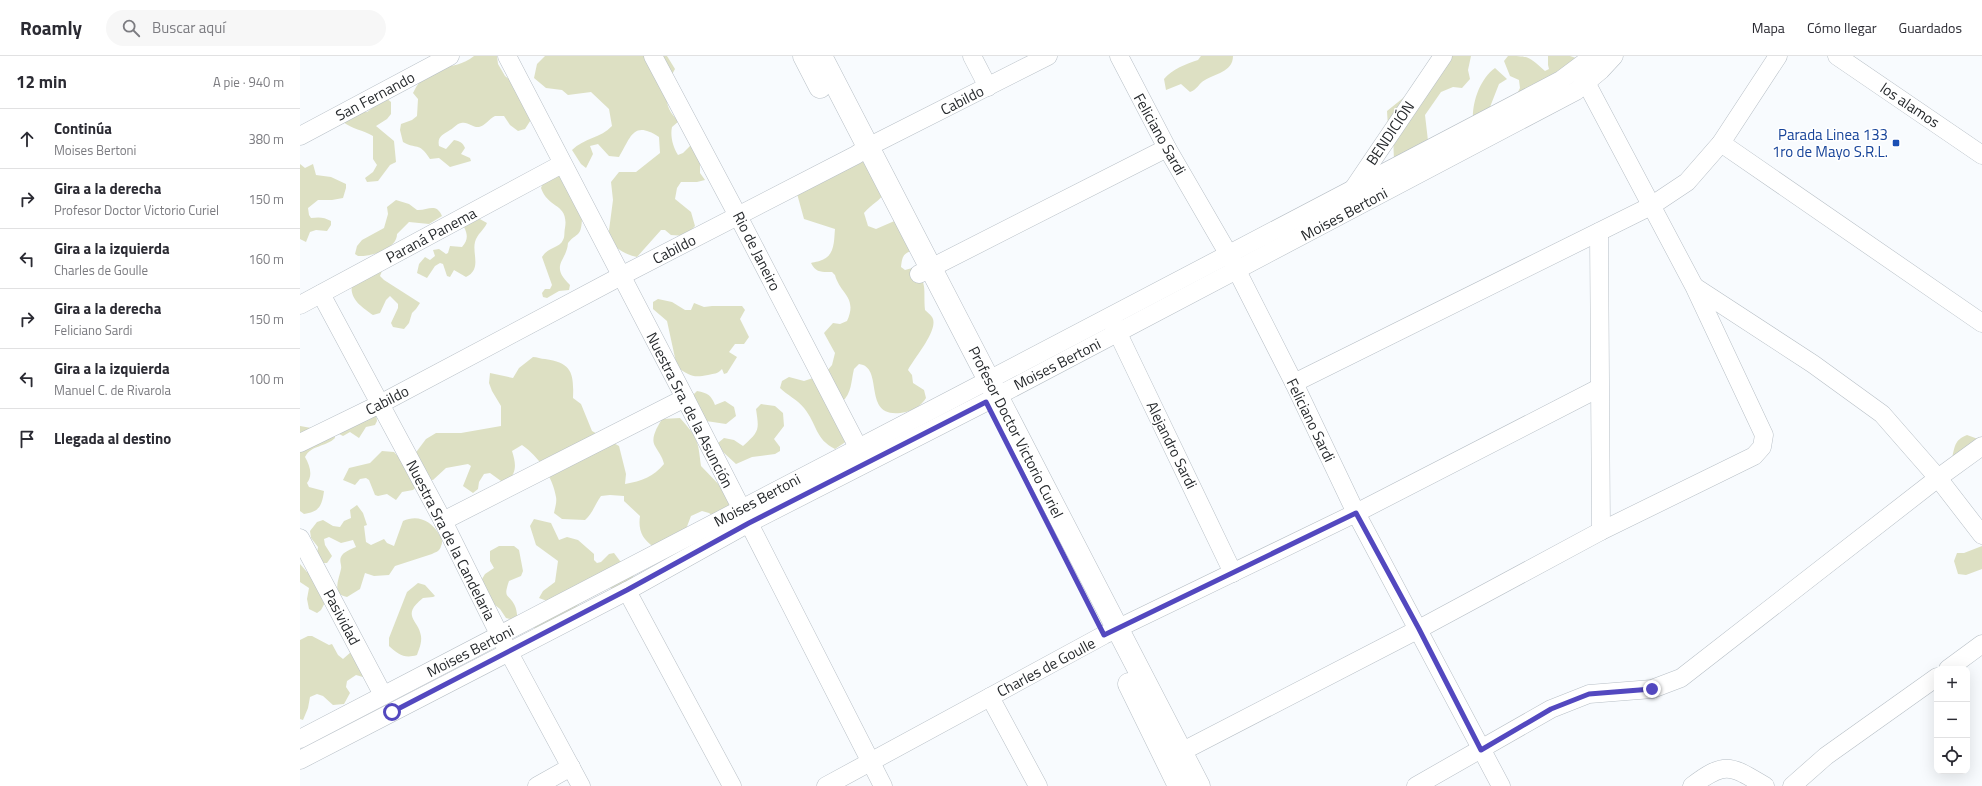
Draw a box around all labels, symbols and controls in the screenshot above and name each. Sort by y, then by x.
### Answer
search box [106,10,386,46]
text: Roamly [20,13,82,42]
text: Buscar aquí [152,16,225,39]
icon: search [120,17,142,39]
text: Mapa [1752,17,1785,38]
text: Cómo llegar [1807,17,1877,38]
text: Guardados [1899,17,1962,38]
street label: San Fernando [331,65,419,127]
text: 12 min [16,69,67,95]
text: A pie · 940 m [213,72,284,92]
street label: los alamos [1876,77,1944,133]
street label: Cabildo [936,79,988,121]
street label: Feliciano Sardi [1128,89,1192,179]
street label: BENDICIÓN [1360,96,1420,170]
text: Continúa [54,117,112,140]
place label: Parada Linea 133 1ro de Mayo S.R.L. [1772,123,1888,163]
icon: ahead [16,128,38,150]
text: 380 m [248,129,284,149]
marker: Parada Linea 133 1ro de Mayo S.R.L. [1891,138,1901,148]
text: Moises Bertoni [54,140,136,160]
text: Gira a la derecha [54,177,161,200]
street label: Moises Bertoni [1297,182,1391,246]
icon: right [16,188,38,210]
text: 150 m [248,189,284,209]
text: Profesor Doctor Victorio Curiel [54,200,219,220]
street label: Paraná Panema [381,201,481,269]
street label: Rio de Janeiro [727,207,787,295]
street label: Cabildo [648,228,700,270]
text: Gira a la izquierda [54,237,170,260]
icon: left [16,248,38,270]
text: 160 m [248,249,284,269]
text: Charles de Goulle [54,260,148,280]
text: Gira a la derecha [54,297,161,320]
icon: right [16,308,38,330]
text: 150 m [248,309,284,329]
text: Feliciano Sardi [54,320,132,340]
street label: Nuestra Sra. de la Asunción [641,328,739,492]
street label: Moises Bertoni [1009,332,1105,396]
street label: Profesor Doctor Victorio Curiel [963,342,1069,522]
text: Gira a la izquierda [54,357,170,380]
icon: left [16,368,38,390]
text: 100 m [248,369,284,389]
street label: Feliciano Sardi [1281,374,1341,466]
street label: Cabildo [361,379,413,421]
text: Manuel C. de Rivarola [54,380,171,400]
street label: Alejandro Sardi [1141,397,1203,493]
text: Llegada al destino [54,427,171,450]
icon: arrive [16,428,38,450]
street label: Nuestra Sra de la Candelaria [400,456,502,625]
street label: Moises Bertoni [710,468,804,532]
street label: Pasividad [318,585,366,649]
street label: Moises Bertoni [422,619,518,683]
street label: Charles de Goulle [993,631,1099,703]
map controls [1934,666,1970,774]
button: + [1934,666,1970,702]
route end [1643,680,1661,698]
button: − [1934,702,1970,738]
route start [383,703,401,721]
button: locate [1934,738,1970,774]

